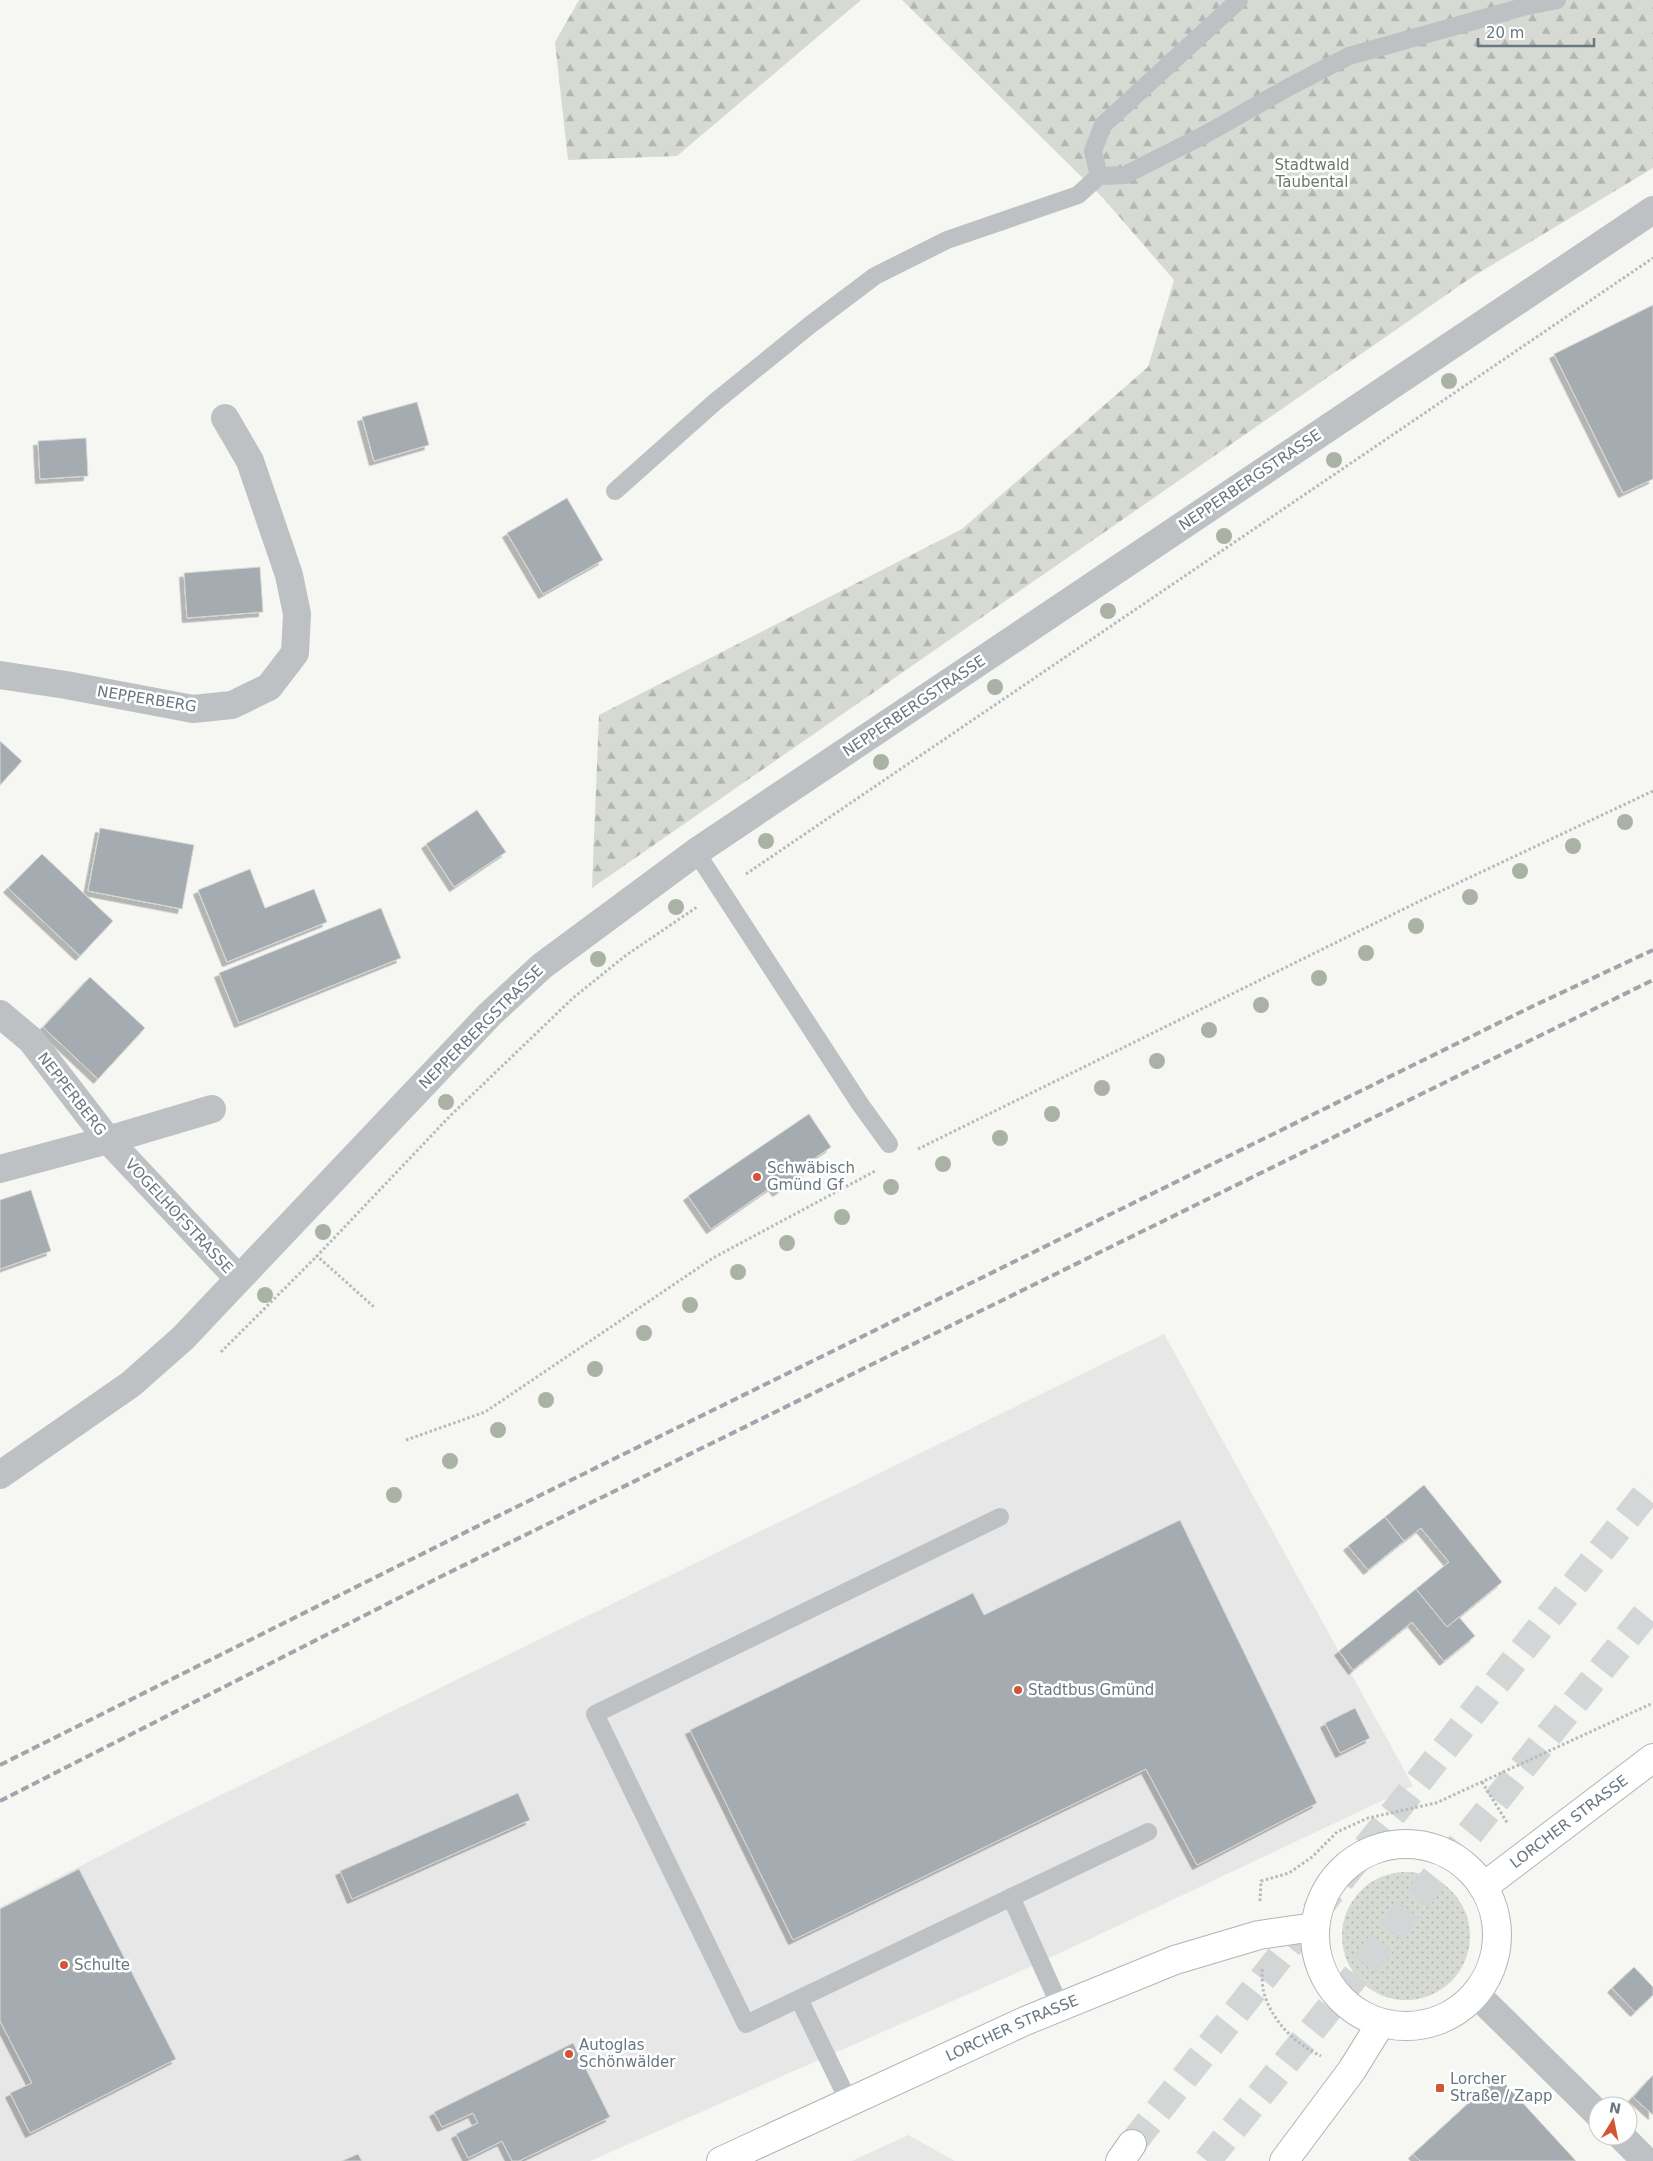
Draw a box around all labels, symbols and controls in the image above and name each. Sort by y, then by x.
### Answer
scale bar [1478,15,1594,47]
text: 20 m [1486,24,1524,42]
park label: Stadtwald Taubental [1274,156,1350,191]
street label: NEPPERBERGSTRASSE [1175,426,1325,534]
street label: NEPPERBERGSTRASSE [839,652,989,760]
street label: NEPPERBERG [96,682,198,716]
street label: NEPPERBERGSTRASSE [415,961,547,1093]
street label: NEPPERBERG [34,1049,110,1139]
street label: VOGELHOFSTRASSE [121,1155,237,1277]
place label: Schwäbisch Gmünd Gf [767,1159,855,1194]
marker: Schwäbisch Gmünd Gf [751,1171,763,1183]
place label: Stadtbus Gmünd [1028,1681,1154,1699]
marker: Stadtbus Gmünd [1012,1684,1024,1696]
street label: LORCHER STRASSE [1507,1771,1631,1872]
place label: Schulte [74,1956,130,1974]
marker: Schulte [58,1959,70,1971]
street label: LORCHER STRASSE [943,1991,1081,2065]
place label: Autoglas Schönwälder [579,2036,676,2071]
marker: Autoglas Schönwälder [563,2048,575,2060]
place label: Lorcher Straße / Zapp [1450,2070,1553,2105]
marker: Lorcher Straße / Zapp [1434,2082,1446,2094]
north arrow [1588,2096,1638,2146]
text: N [1608,2099,1622,2117]

